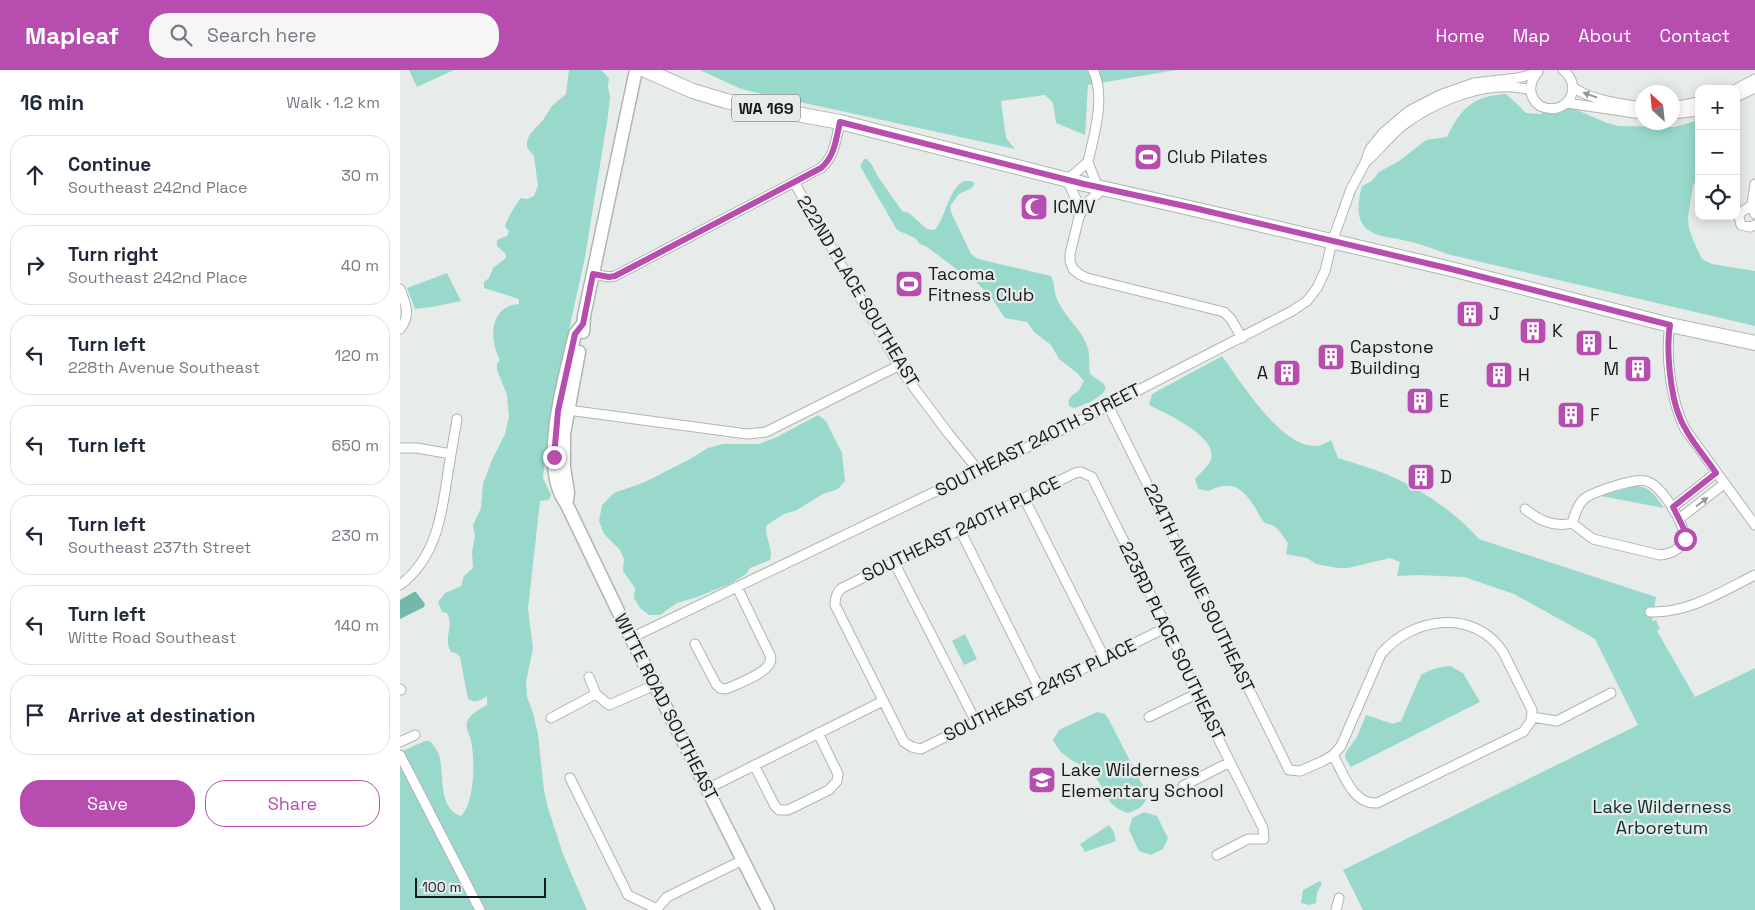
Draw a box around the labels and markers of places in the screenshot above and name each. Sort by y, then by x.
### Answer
sports icon: Club Pilates [1133,142,1163,172]
place label: Club Pilates [1167,145,1268,168]
mosque icon: ICMV [1019,192,1049,222]
place label: ICMV [1053,195,1096,218]
place label: Tacoma Fitness Club [928,262,1034,306]
sports icon: Tacoma Fitness Club [894,269,924,299]
building icon: J [1455,299,1485,329]
place label: J [1489,302,1500,325]
building icon: K [1518,316,1548,346]
place label: K [1552,319,1563,342]
building icon: L [1574,328,1604,358]
place label: L [1608,331,1618,354]
place label: Capstone Building [1350,335,1434,379]
building icon: Capstone Building [1316,342,1346,372]
building icon: M [1623,354,1653,384]
place label: M [1603,357,1619,380]
building icon: A [1272,358,1302,388]
building icon: H [1484,360,1514,390]
place label: A [1257,361,1268,384]
place label: H [1518,363,1530,386]
building icon: E [1405,386,1435,416]
place label: E [1439,389,1449,412]
building icon: F [1556,400,1586,430]
place label: F [1590,403,1600,426]
building icon: D [1406,462,1436,492]
place label: D [1440,465,1452,488]
place label: Lake Wilderness Elementary School [1061,758,1224,802]
school or university icon: Lake Wilderness Elementary School [1027,765,1057,795]

